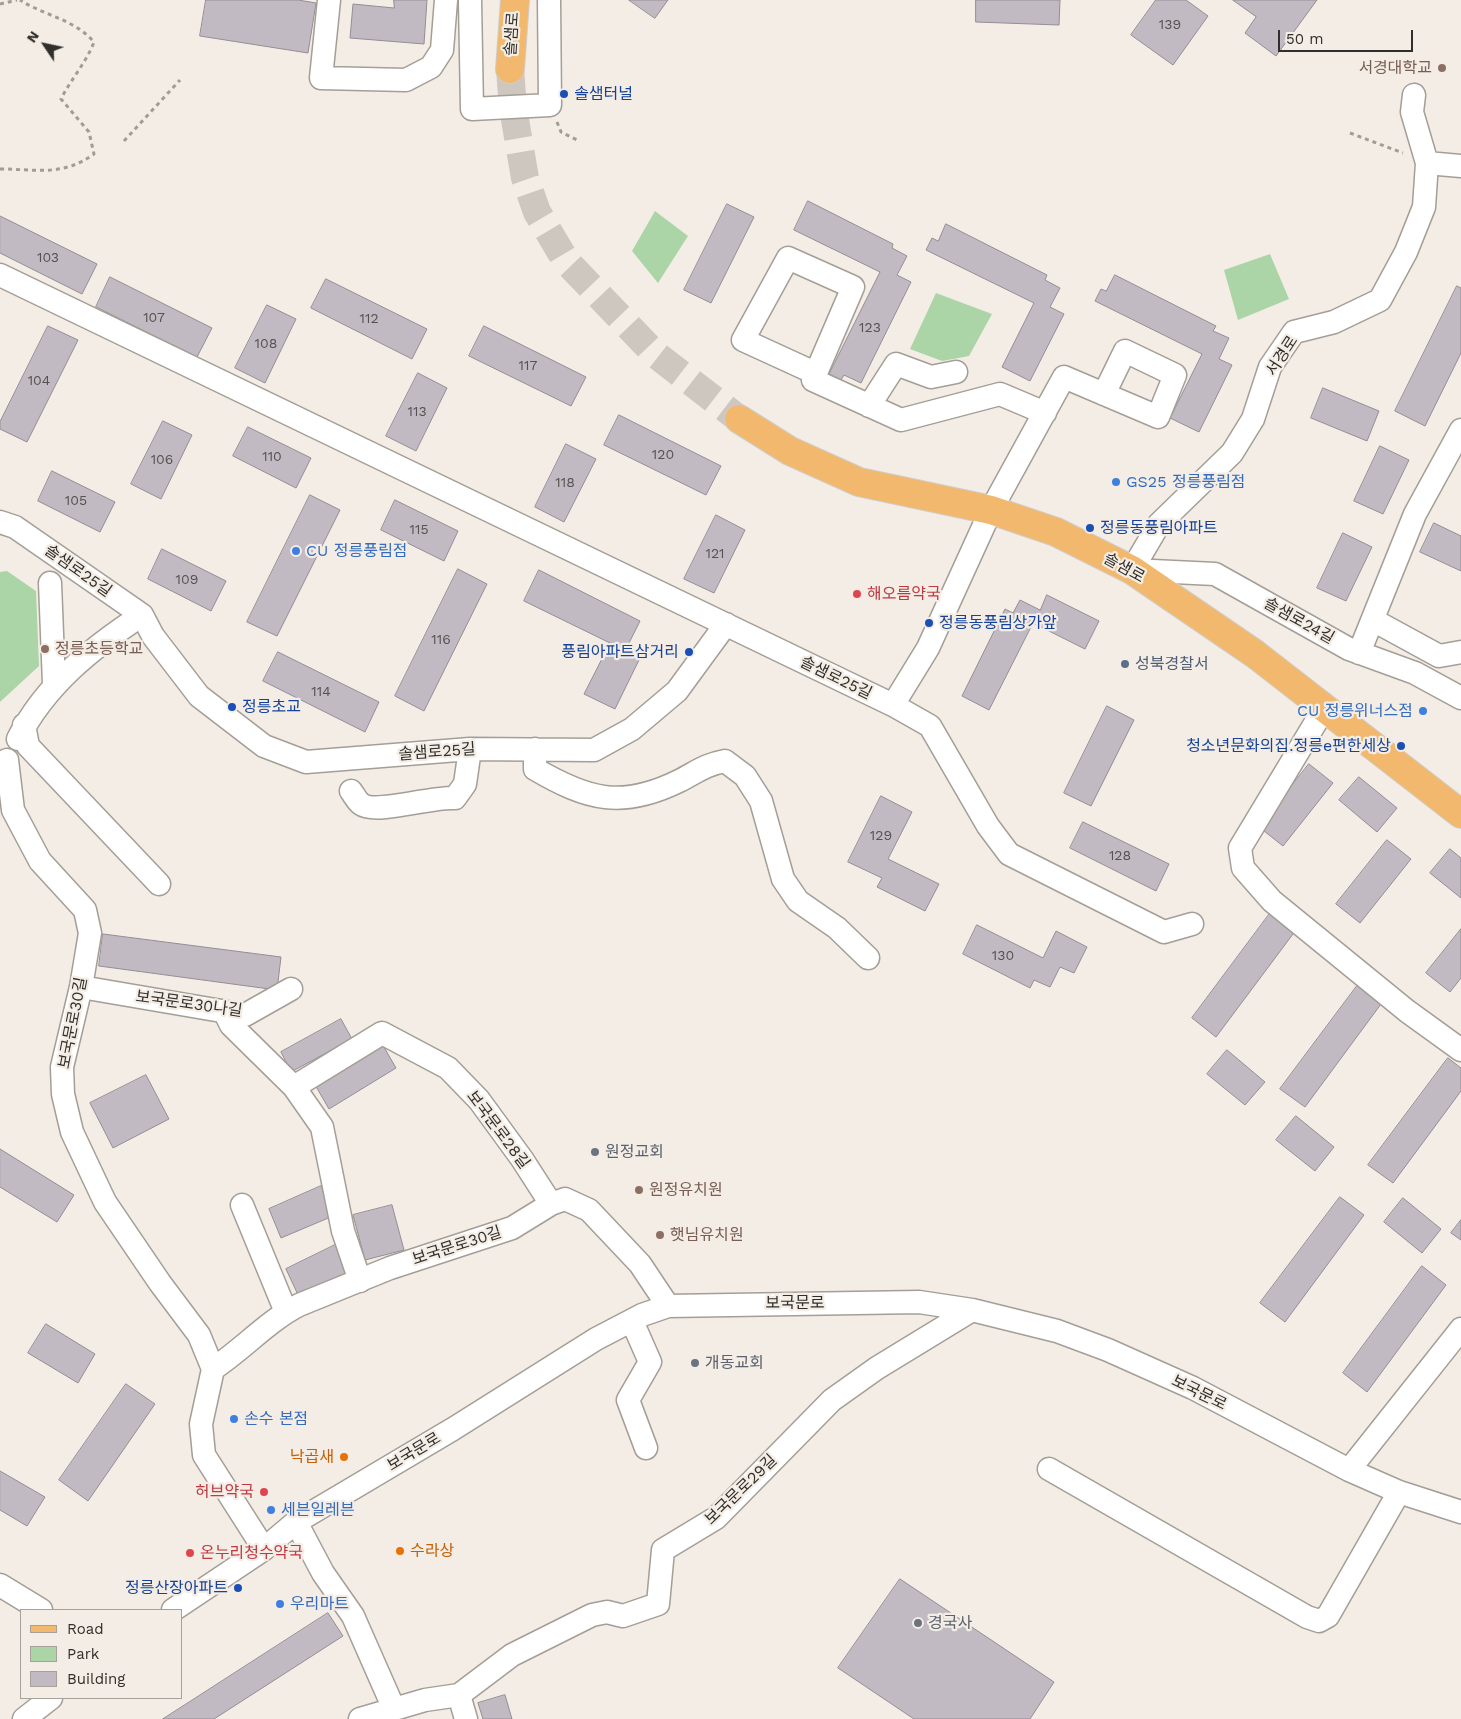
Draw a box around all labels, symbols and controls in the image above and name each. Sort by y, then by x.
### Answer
street label: 솔샘로 [501,11,523,57]
house number: 139 [1159,17,1181,33]
north arrow [20,20,70,70]
scale bar [1281,20,1416,52]
text: N [23,28,42,45]
text: 50 m [1286,30,1323,48]
place label: 서경대학교 [1358,58,1432,78]
marker: 서경대학교 [1436,62,1448,74]
place label: 솔샘터널 [574,84,633,104]
marker: 솔샘터널 [558,88,570,100]
house number: 103 [37,250,59,266]
house number: 107 [143,310,165,326]
house number: 112 [359,311,379,327]
house number: 123 [859,320,881,336]
street label: 서경로 [1262,332,1302,380]
house number: 108 [255,336,277,352]
house number: 117 [519,358,537,374]
house number: 104 [28,373,50,389]
house number: 113 [407,404,427,420]
house number: 120 [652,447,674,463]
house number: 110 [262,449,282,465]
house number: 106 [151,452,173,468]
place label: GS25 정릉풍림점 [1126,472,1246,492]
house number: 118 [555,475,575,491]
marker: GS25 정릉풍림점 [1110,476,1122,488]
house number: 105 [65,493,87,509]
place label: 정릉동풍림아파트 [1100,518,1218,538]
house number: 115 [409,522,429,538]
marker: 정릉동풍림아파트 [1084,522,1096,534]
street label: 솔샘로25길 [41,541,115,601]
place label: CU 정릉풍림점 [306,541,407,561]
marker: CU 정릉풍림점 [290,545,302,557]
house number: 121 [705,546,725,562]
street label: 솔샘로 [1100,549,1148,587]
house number: 109 [176,572,198,588]
place label: 해오름약국 [867,584,941,604]
marker: 해오름약국 [851,588,863,600]
street label: 솔샘로24길 [1260,594,1338,648]
place label: 정릉동풍림상가앞 [939,613,1057,633]
marker: 정릉동풍림상가앞 [923,617,935,629]
house number: 116 [431,632,451,648]
place label: 정릉초등학교 [55,639,143,659]
place label: 풍림아파트삼거리 [561,642,679,662]
marker: 정릉초등학교 [39,643,51,655]
marker: 풍림아파트삼거리 [683,646,695,658]
street label: 솔샘로25길 [797,652,875,704]
place label: 성북경찰서 [1135,654,1209,674]
marker: 성북경찰서 [1119,658,1131,670]
house number: 114 [311,684,331,700]
place label: 정릉초교 [242,697,301,717]
marker: 정릉초교 [226,701,238,713]
place label: CU 정릉위너스점 [1297,701,1413,721]
marker: CU 정릉위너스점 [1417,705,1429,717]
place label: 청소년문화의집.정릉e편한세상 [1186,736,1391,756]
street label: 솔샘로25길 [398,740,476,764]
marker: 청소년문화의집.정릉e편한세상 [1395,740,1407,752]
house number: 129 [870,828,892,844]
house number: 128 [1109,848,1131,864]
house number: 130 [992,948,1014,964]
street label: 보국문로30길 [55,976,91,1070]
street label: 보국문로30나길 [134,987,244,1021]
street label: 보국문로28길 [462,1087,534,1173]
place label: 원정교회 [605,1142,664,1162]
marker: 원정교회 [589,1146,601,1158]
place label: 원정유치원 [649,1180,723,1200]
marker: 원정유치원 [633,1184,645,1196]
street label: 보국문로30길 [410,1223,504,1269]
place label: 햇님유치원 [670,1225,744,1245]
marker: 햇님유치원 [654,1229,666,1241]
street label: 보국문로 [766,1293,824,1313]
place label: 개동교회 [705,1353,764,1373]
marker: 개동교회 [689,1357,701,1369]
street label: 보국문로 [1168,1371,1230,1415]
place label: 손수 본점 [244,1409,308,1429]
marker: 손수 본점 [228,1413,240,1425]
street label: 보국문로 [384,1429,444,1475]
place label: 낙곱새 [290,1447,334,1467]
marker: 낙곱새 [338,1451,350,1463]
street label: 보국문로29길 [701,1451,781,1529]
place label: 허브약국 [195,1482,254,1502]
marker: 허브약국 [258,1486,270,1498]
place label: 세븐일레븐 [281,1500,355,1520]
marker: 세븐일레븐 [265,1504,277,1516]
place label: 수라상 [410,1541,454,1561]
place label: 온누리청수약국 [200,1543,303,1563]
marker: 수라상 [394,1545,406,1557]
marker: 온누리청수약국 [184,1547,196,1559]
place label: 정릉산장아파트 [125,1578,228,1598]
marker: 정릉산장아파트 [232,1582,244,1594]
place label: 우리마트 [290,1594,349,1614]
marker: 우리마트 [274,1598,286,1610]
legend [20,1609,182,1699]
place label: 경국사 [928,1613,972,1633]
marker: 경국사 [912,1617,924,1629]
text: Road [67,1620,104,1638]
text: Park [67,1645,99,1663]
text: Building [67,1670,125,1688]

